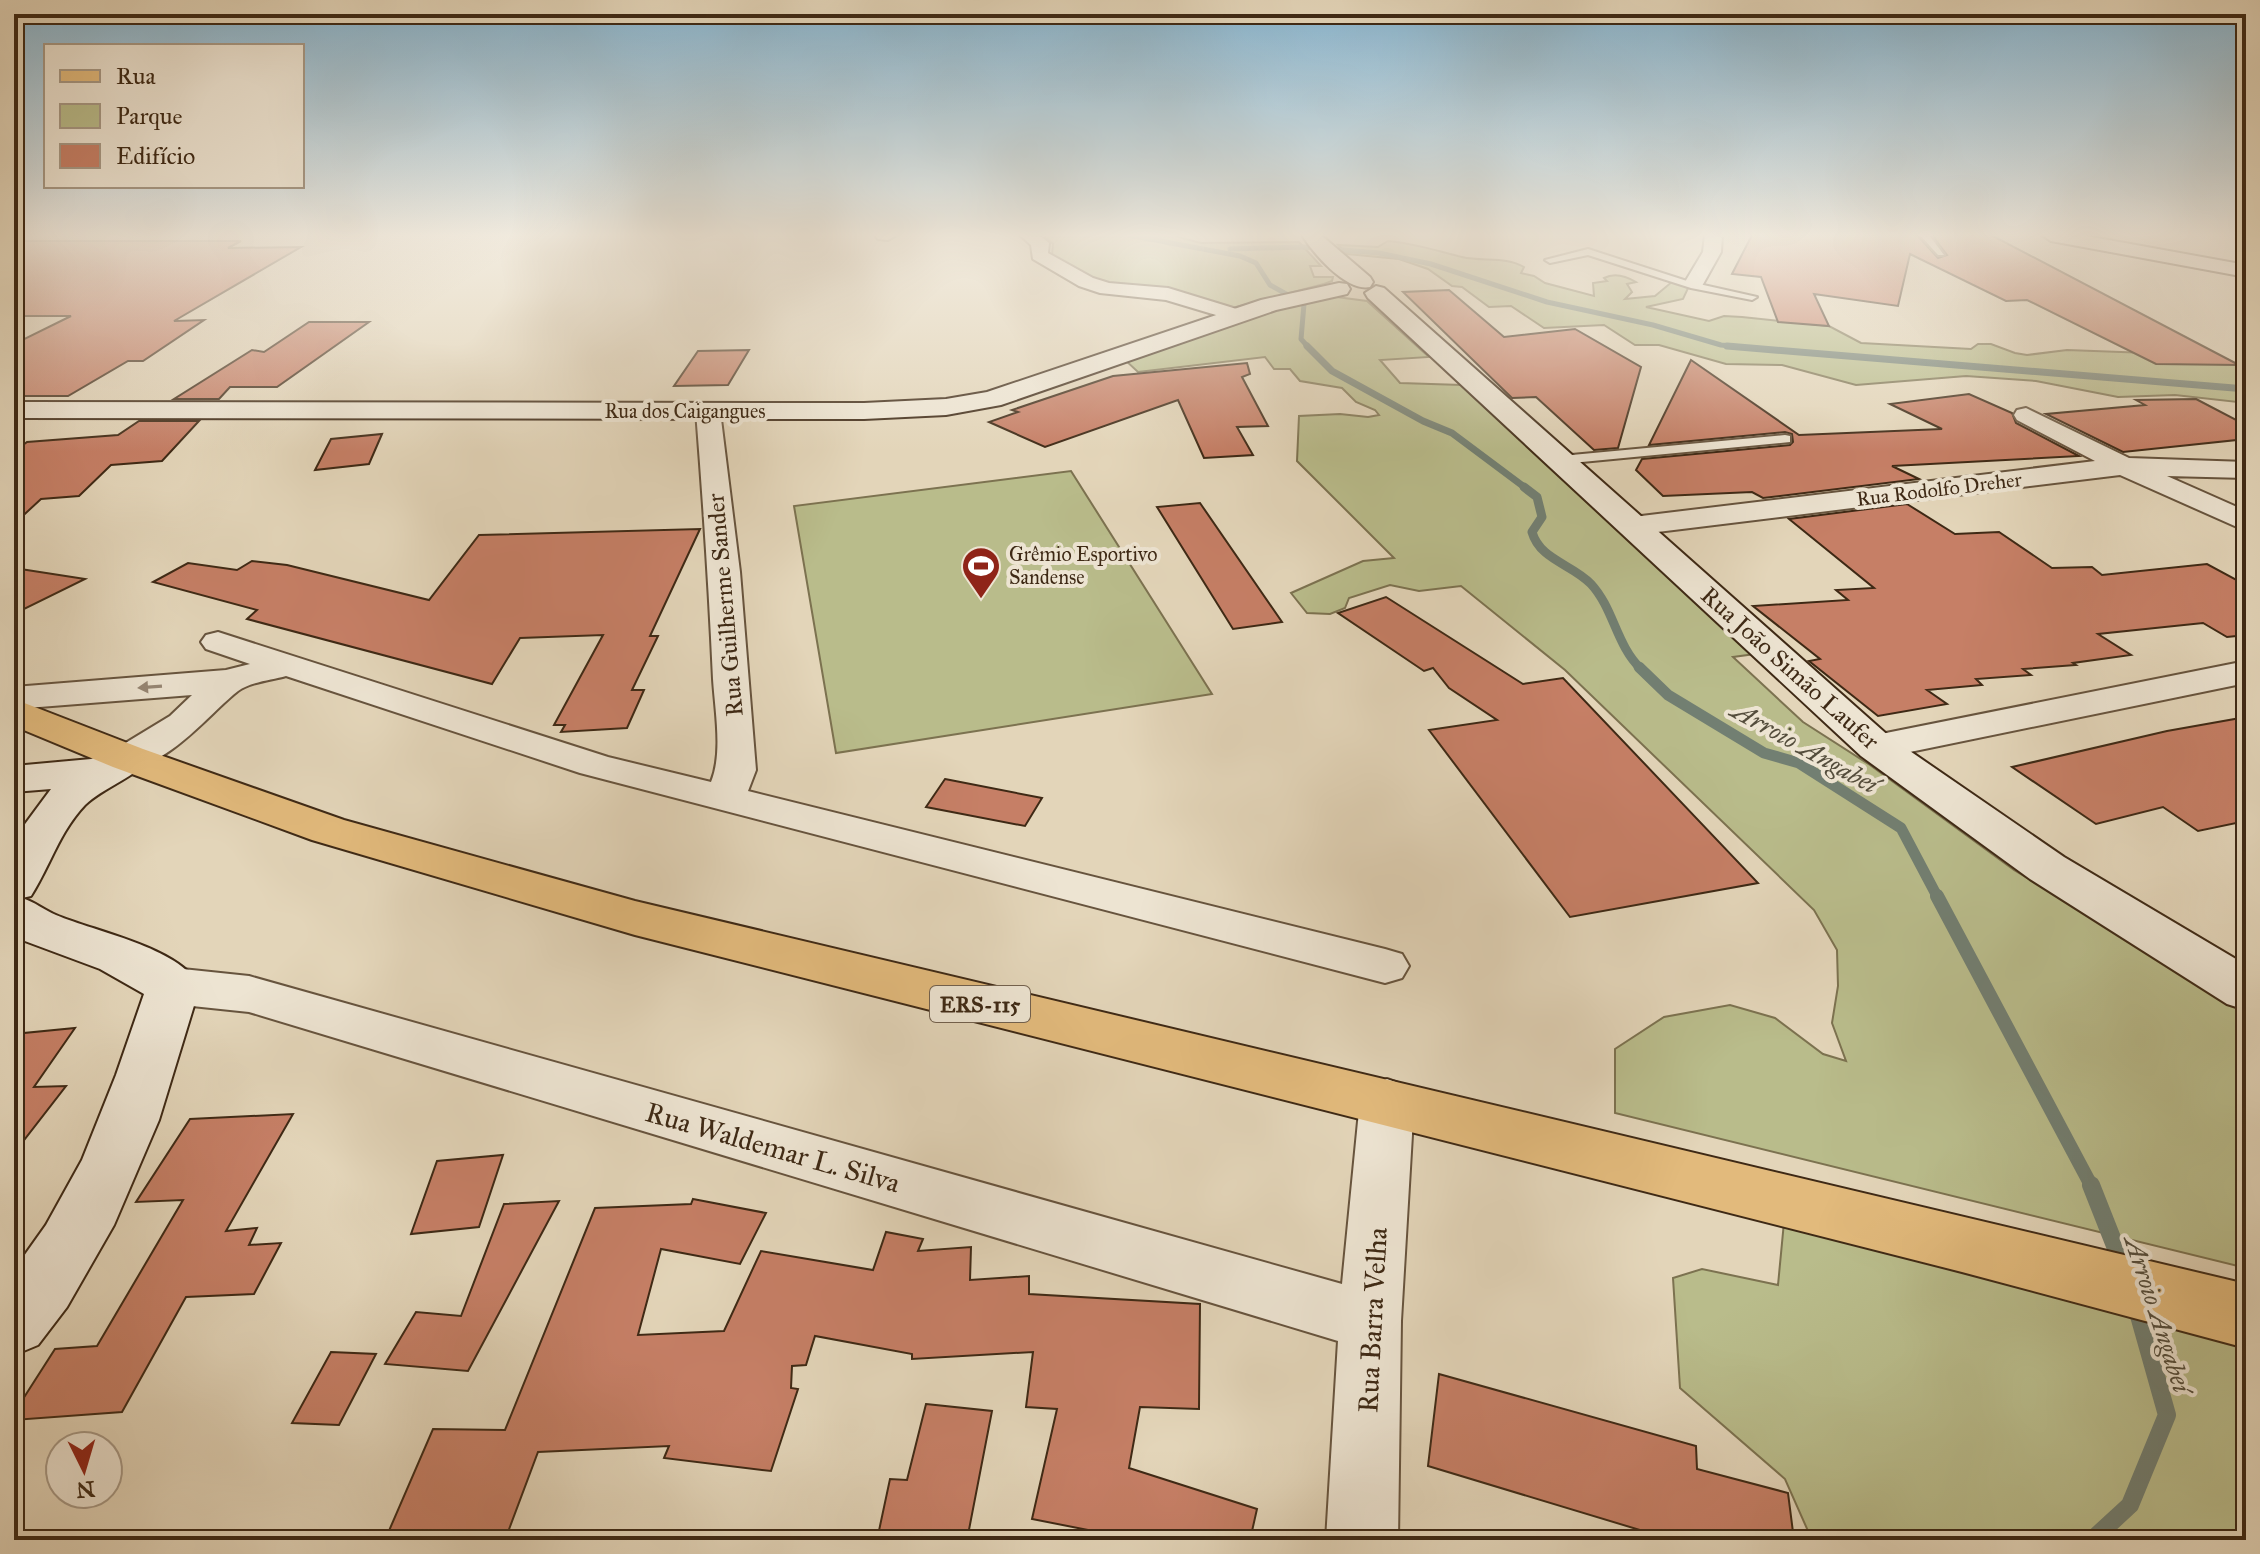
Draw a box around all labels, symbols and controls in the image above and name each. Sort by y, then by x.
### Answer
legend [44,44,304,188]
text: Rua [116,61,156,91]
text: Parque [116,101,183,131]
text: Edifício [116,141,195,171]
street label: Rua dos Caigangues [604,399,766,424]
street label: Rua Rodolfo Dreher [1855,467,2024,511]
street label: Rua Guilherme Sander [700,492,750,718]
place label: Grêmio Esportivo Sandense [1009,542,1157,589]
sports icon: Grêmio Esportivo Sandense [960,545,1002,600]
street label: Rua João Simão Laufer [1695,580,1885,756]
one-way arrow [137,681,162,694]
water label: Arroio Angabeí [1723,692,1889,803]
road number: ERS-115 [930,986,1030,1022]
street label: Rua Waldemar L. Silva [642,1094,904,1201]
street label: Rua Barra Velha [1350,1226,1395,1414]
water label: Arroio Angabeí [2117,1229,2200,1401]
north arrow [44,1430,124,1510]
text: N [75,1475,96,1504]

